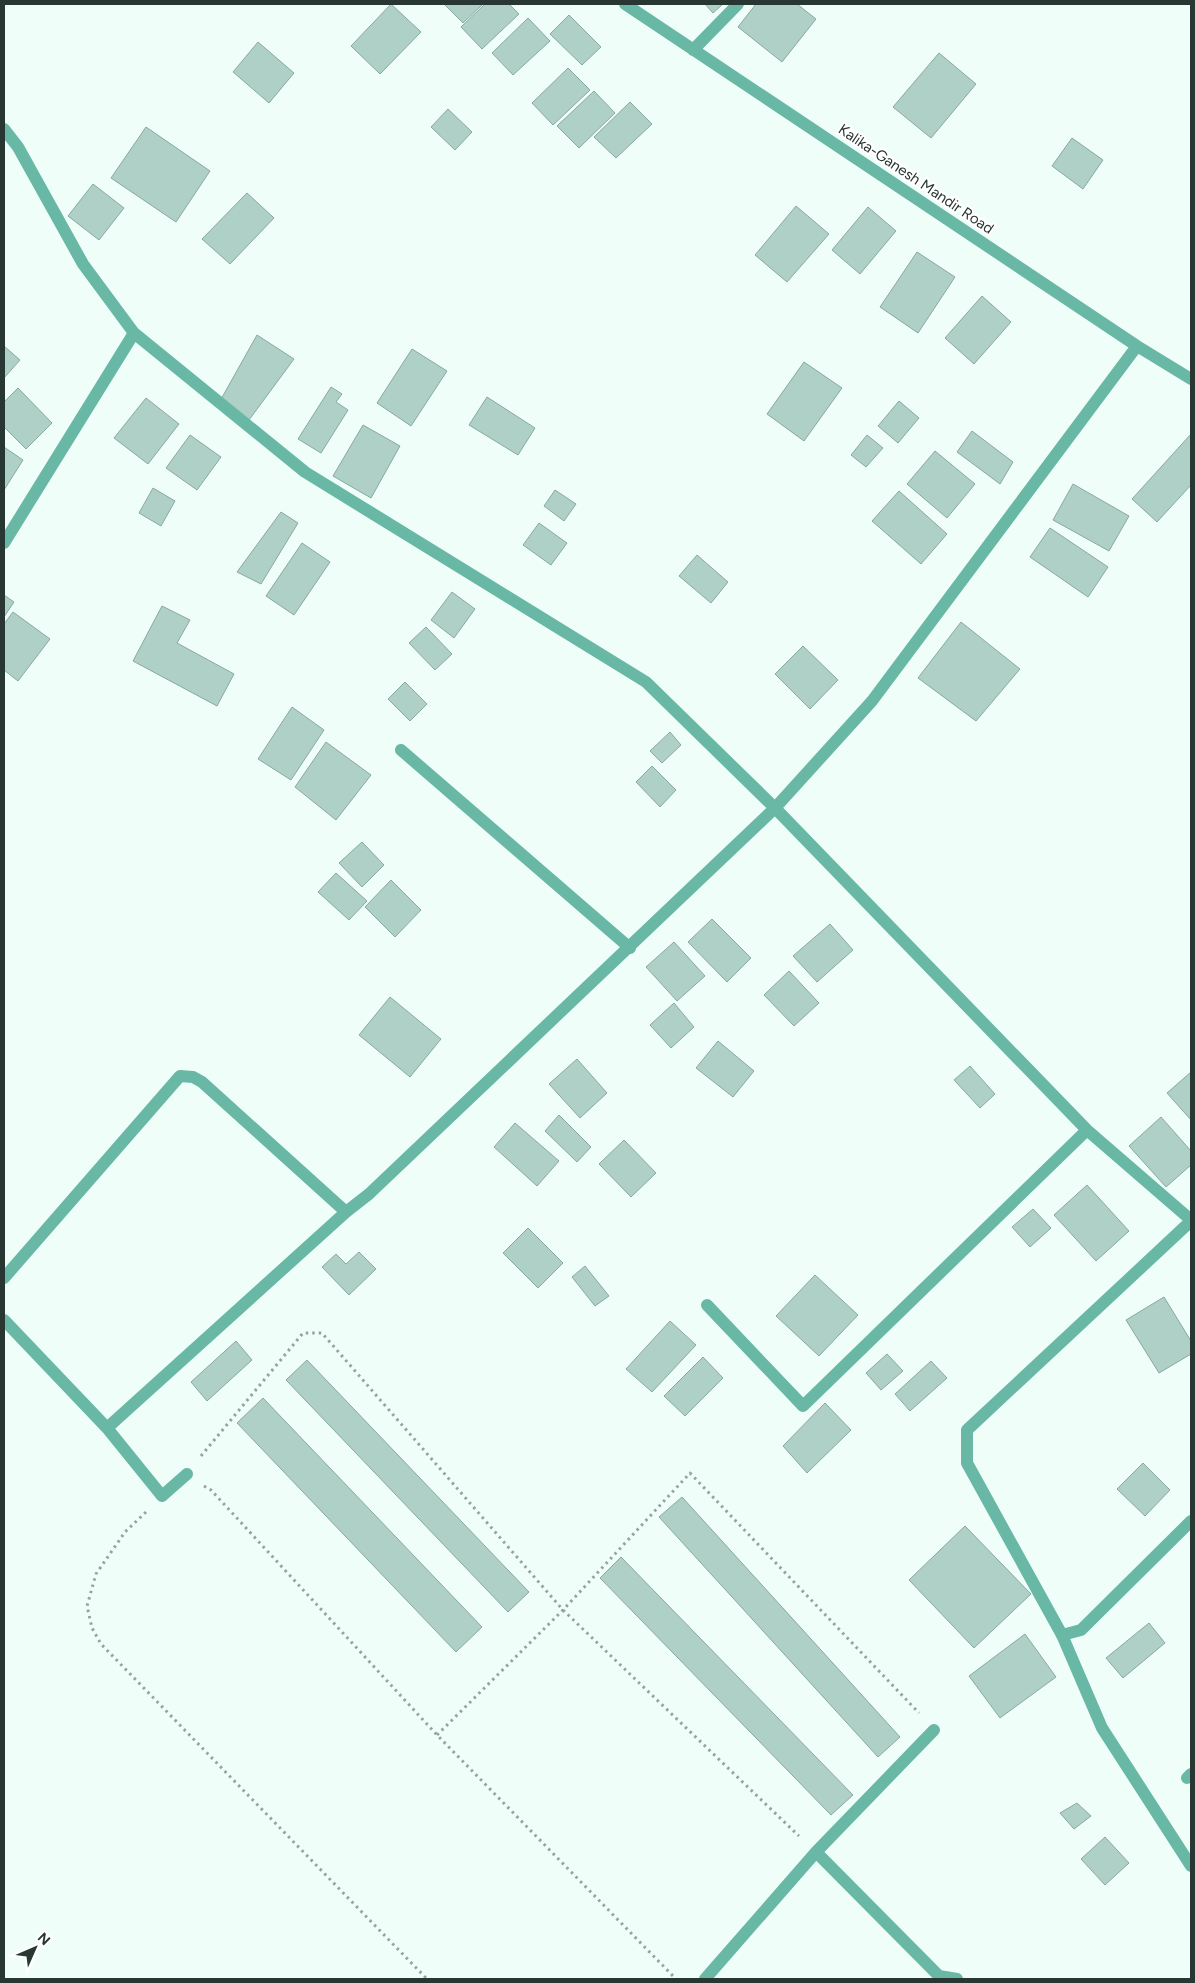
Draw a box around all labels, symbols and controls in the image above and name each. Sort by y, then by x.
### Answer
street label: Kalika-Ganesh Mandir Road [835,120,997,238]
north arrow [10,1923,60,1973]
text: N [34,1929,54,1949]

